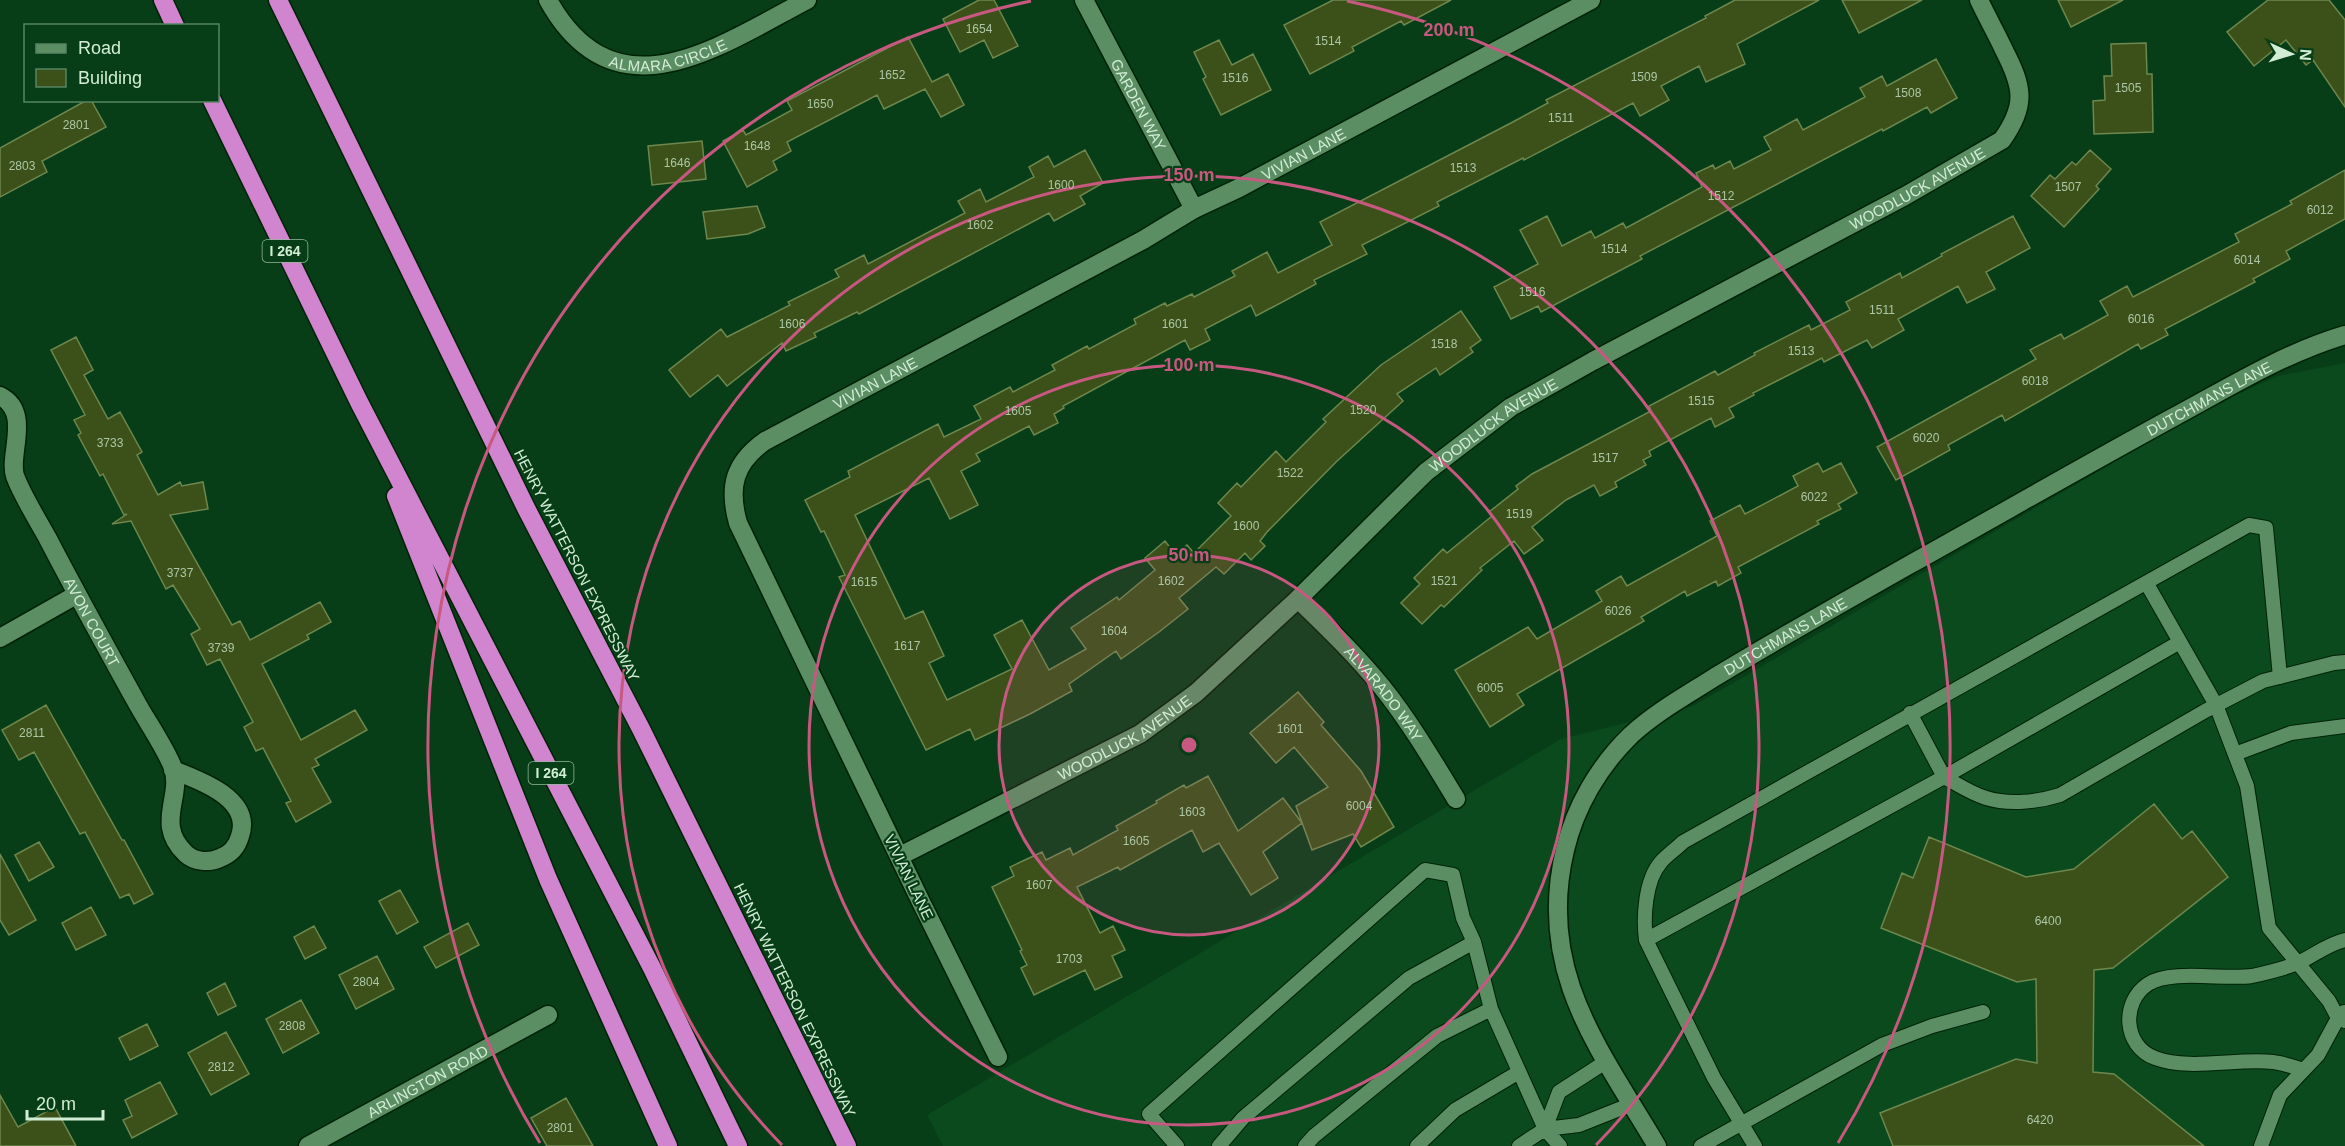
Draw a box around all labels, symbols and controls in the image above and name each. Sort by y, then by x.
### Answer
text: 200 m [1423,20,1475,40]
house number: 1654 [966,22,993,36]
legend [24,24,219,102]
north arrow [2261,24,2321,84]
house number: 1514 [1315,34,1342,48]
street label: ALMARA CIRCLE [607,35,729,74]
text: Road [78,38,121,58]
text: N [2297,49,2314,61]
street label: GARDEN WAY [1108,56,1170,153]
text: Building [78,68,142,88]
house number: 1652 [879,68,906,82]
house number: 1509 [1631,70,1658,84]
house number: 1516 [1222,71,1249,85]
house number: 1505 [2115,81,2142,95]
house number: 1508 [1895,86,1922,100]
house number: 1650 [807,97,834,111]
house number: 1511 [1548,111,1574,125]
house number: 2801 [63,118,90,132]
street label: VIVIAN LANE [1258,124,1348,183]
house number: 1648 [744,139,771,153]
street label: WOODLUCK AVENUE [1846,143,1988,232]
house number: 1646 [664,156,691,170]
house number: 2803 [9,159,36,173]
house number: 1513 [1450,161,1477,175]
text: 150 m [1163,165,1215,185]
house number: 1600 [1048,178,1075,192]
house number: 1507 [2055,180,2082,194]
house number: 1512 [1708,189,1735,203]
house number: 6012 [2307,203,2334,217]
house number: 1602 [967,218,994,232]
road number: I 264 [262,240,308,262]
house number: 1514 [1601,242,1628,256]
house number: 6014 [2234,253,2261,267]
house number: 1516 [1519,285,1546,299]
house number: 1511 [1869,303,1895,317]
house number: 6016 [2128,312,2155,326]
house number: 1606 [779,317,806,331]
house number: 1601 [1162,317,1189,331]
house number: 1518 [1431,337,1458,351]
house number: 1513 [1788,344,1815,358]
street label: VIVIAN LANE [830,353,920,412]
text: 100 m [1163,355,1215,375]
street label: DUTCHMANS LANE [2144,357,2274,439]
street label: WOODLUCK AVENUE [1426,374,1560,475]
house number: 6018 [2022,374,2049,388]
house number: 1515 [1688,394,1715,408]
house number: 1520 [1350,403,1377,417]
house number: 1605 [1005,404,1032,418]
house number: 6020 [1913,431,1940,445]
house number: 3733 [97,436,124,450]
street label: HENRY WATTERSON EXPRESSWAY [511,446,643,684]
house number: 1517 [1592,451,1619,465]
house number: 1522 [1277,466,1304,480]
house number: 6022 [1801,490,1828,504]
house number: 1519 [1506,507,1533,521]
house number: 1600 [1233,519,1260,533]
text: 50 m [1168,545,1210,565]
house number: 3737 [167,566,194,580]
street label: AVON COURT [61,574,123,669]
house number: 1602 [1158,574,1185,588]
house number: 1521 [1431,574,1458,588]
house number: 1615 [851,575,878,589]
street label: DUTCHMANS LANE [1721,594,1850,678]
house number: 6026 [1605,604,1632,618]
house number: 1604 [1101,624,1128,638]
house number: 1617 [894,639,921,653]
house number: 3739 [208,641,235,655]
street label: ALVARADO WAY [1341,642,1426,744]
house number: 6005 [1477,681,1504,695]
street label: WOODLUCK AVENUE [1055,691,1194,783]
house number: 1601 [1277,722,1304,736]
house number: 2811 [19,726,45,740]
centre of rings [1179,735,1199,755]
road number: I 264 [528,762,574,784]
house number: 6004 [1346,799,1373,813]
house number: 1603 [1179,805,1206,819]
street label: VIVIAN LANE [881,832,937,922]
house number: 1605 [1123,834,1150,848]
house number: 1607 [1026,878,1053,892]
street label: HENRY WATTERSON EXPRESSWAY [731,880,859,1120]
house number: 6400 [2035,914,2062,928]
house number: 1703 [1056,952,1083,966]
house number: 2804 [353,975,380,989]
house number: 2808 [279,1019,306,1033]
street label: ARLINGTON ROAD [364,1041,491,1121]
house number: 2812 [208,1060,235,1074]
scale bar [27,1083,104,1121]
text: 20 m [36,1094,76,1114]
house number: 6420 [2027,1113,2054,1127]
house number: 2801 [547,1121,574,1135]

